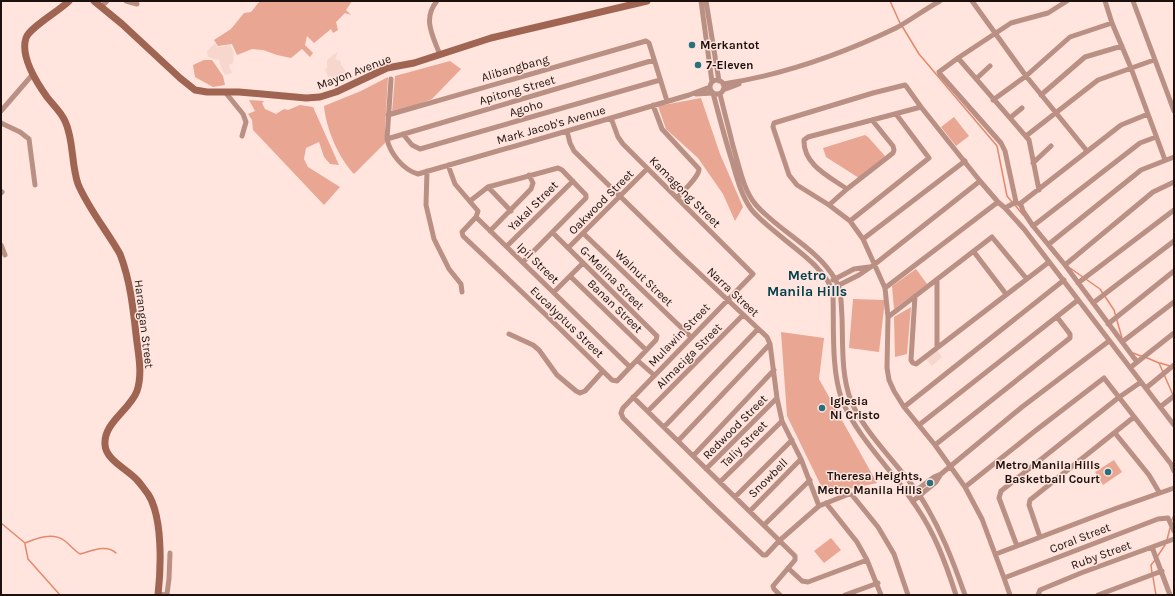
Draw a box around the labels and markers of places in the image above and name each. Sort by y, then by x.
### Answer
place label: Merkantot [700,38,760,52]
marker: Merkantot [687,40,697,50]
place label: 7-Eleven [706,58,754,72]
marker: 7-Eleven [693,60,703,70]
place label: Iglesia Ni Cristo [830,394,880,422]
marker: Iglesia Ni Cristo [817,403,827,413]
place label: Metro Manila Hills Basketball Court [995,458,1100,486]
marker: Metro Manila Hills Basketball Court [1103,467,1113,477]
place label: Theresa Heights, Metro Manila Hills [817,469,922,497]
marker: Theresa Heights, Metro Manila Hills [925,478,935,488]

